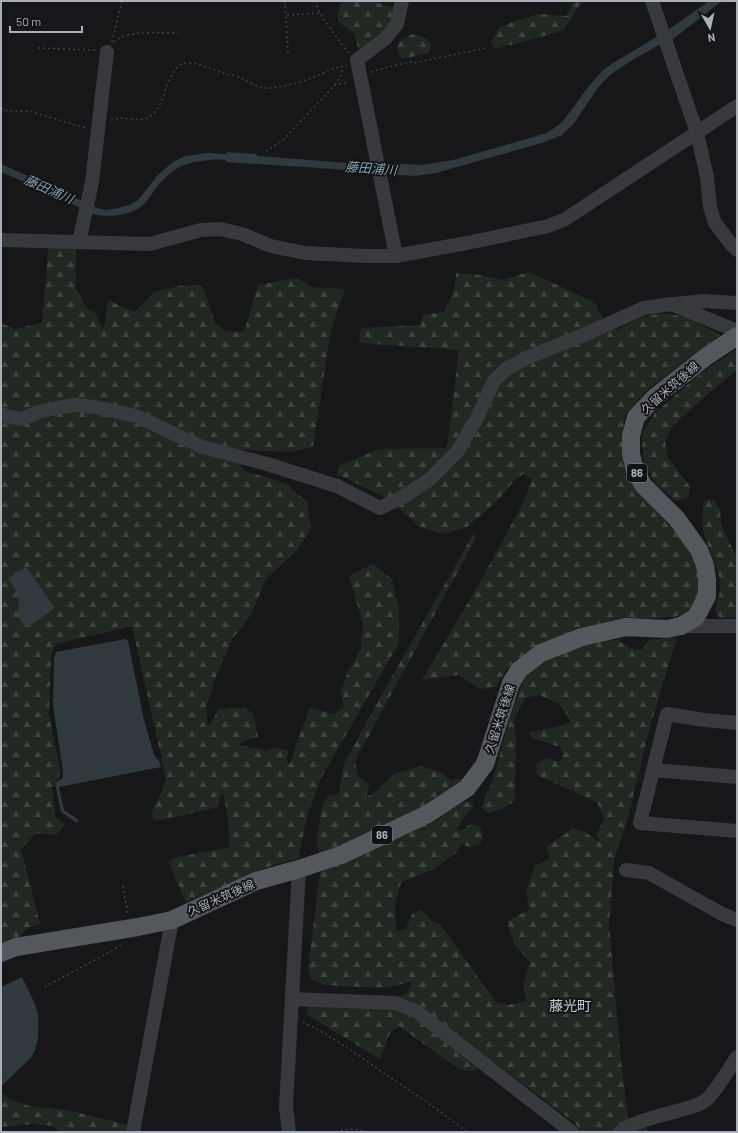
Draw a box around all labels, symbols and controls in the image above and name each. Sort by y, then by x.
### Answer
scale bar [10,8,82,34]
north arrow [690,8,730,48]
text: 50 m [16,14,41,28]
text: N [707,31,716,45]
water label: 藤田浦川 [344,158,399,178]
water label: 藤田浦川 [22,171,78,208]
street label: 久留米筑後線 [638,358,701,416]
road number: 86 [627,464,647,482]
street label: 久留米筑後線 [481,682,517,755]
road number: 86 [372,826,392,844]
street label: 久留米筑後線 [185,876,256,918]
district label: 藤光町 [549,997,591,1014]

